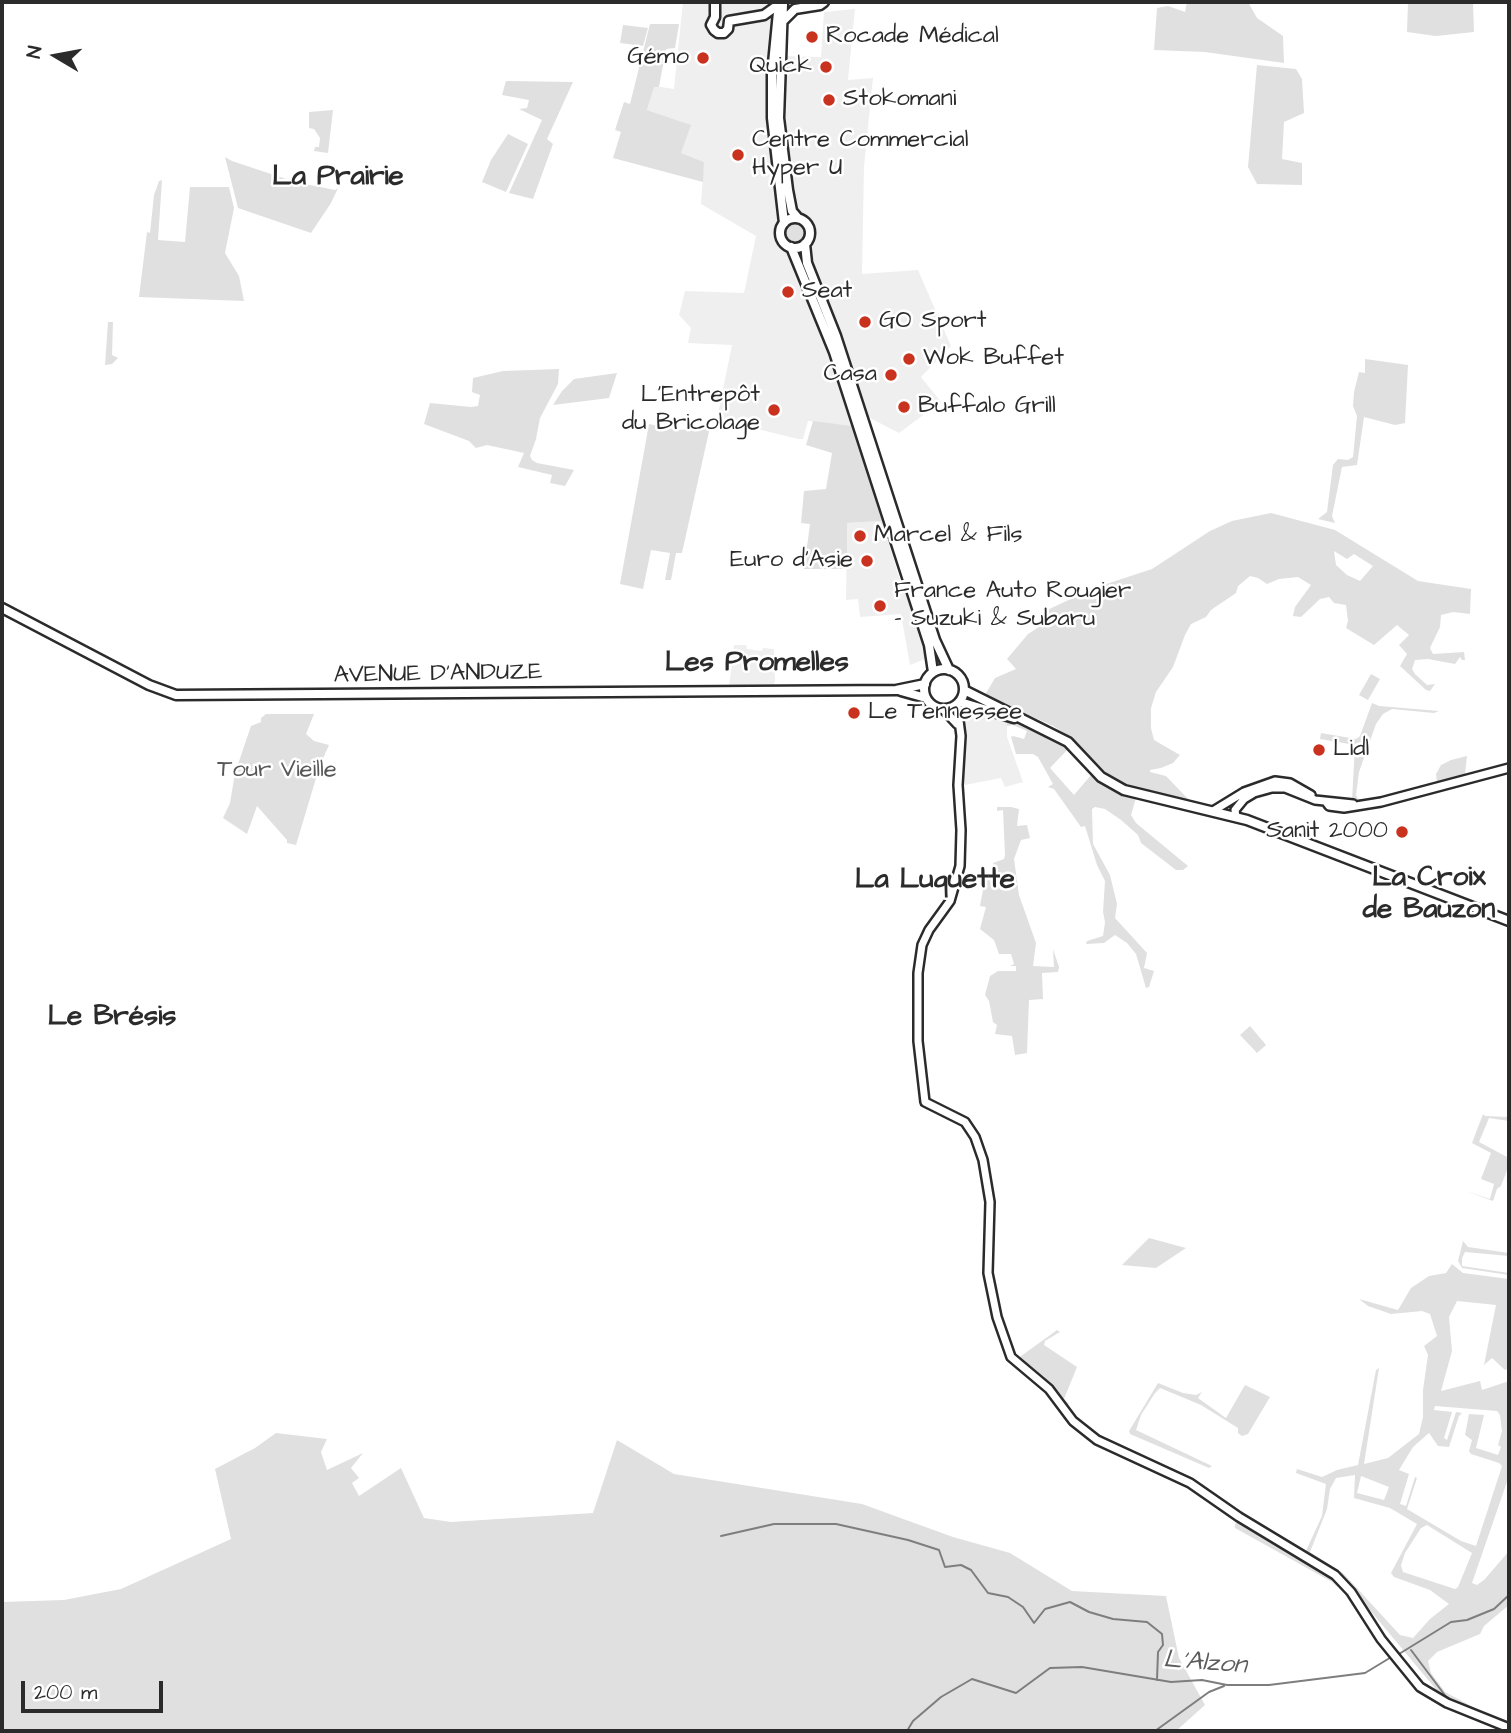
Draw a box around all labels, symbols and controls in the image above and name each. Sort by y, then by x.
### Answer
north arrow [21,21,91,91]
place label: Rocade Médical [826,23,999,51]
marker: Rocade Médical [804,29,820,45]
text: N [20,44,49,60]
place label: Gémo [627,44,689,72]
marker: Gémo [695,50,711,66]
place label: Quick [749,53,812,81]
marker: Quick [818,59,834,75]
place label: Stokomani [843,86,956,114]
marker: Stokomani [821,92,837,108]
place label: Centre Commercial Hyper U [752,127,968,183]
marker: Centre Commercial Hyper U [730,147,746,163]
district label: La Prairie [272,161,404,195]
place label: Seat [802,278,852,306]
marker: Seat [780,284,796,300]
place label: GO Sport [879,308,987,336]
marker: GO Sport [857,314,873,330]
place label: Wok Buffet [923,345,1064,373]
marker: Wok Buffet [901,351,917,367]
place label: Casa [824,361,877,389]
marker: Casa [883,367,899,383]
place label: L'Entrepôt du Bricolage [622,382,760,438]
place label: Buffalo Grill [918,393,1056,421]
marker: Buffalo Grill [896,399,912,415]
marker: L'Entrepôt du Bricolage [766,402,782,418]
place label: Marcel & Fils [874,522,1023,550]
marker: Marcel & Fils [852,528,868,544]
place label: Euro d'Asie [730,547,853,575]
marker: Euro d'Asie [859,553,875,569]
place label: France Auto Rougier - Suzuki & Subaru [894,578,1131,634]
marker: France Auto Rougier - Suzuki & Subaru [872,598,888,614]
district label: Les Promelles [665,647,849,681]
street label: AVENUE D'ANDUZE [333,659,543,691]
place label: Le Tennessee [868,699,1022,727]
marker: Le Tennessee [846,705,862,721]
place label: Lidl [1333,736,1369,764]
marker: Lidl [1311,742,1327,758]
park label: Tour Vieille [217,757,337,785]
place label: Sanit 2000 [1266,818,1388,846]
marker: Sanit 2000 [1394,824,1410,840]
district label: La Croix de Bauzon [1363,862,1495,928]
district label: La Luquette [855,864,1015,898]
district label: Le Brésis [48,1001,176,1035]
water label: L'Alzon [1162,1646,1248,1682]
scale bar [24,1666,166,1710]
text: 200 m [34,1678,97,1707]

